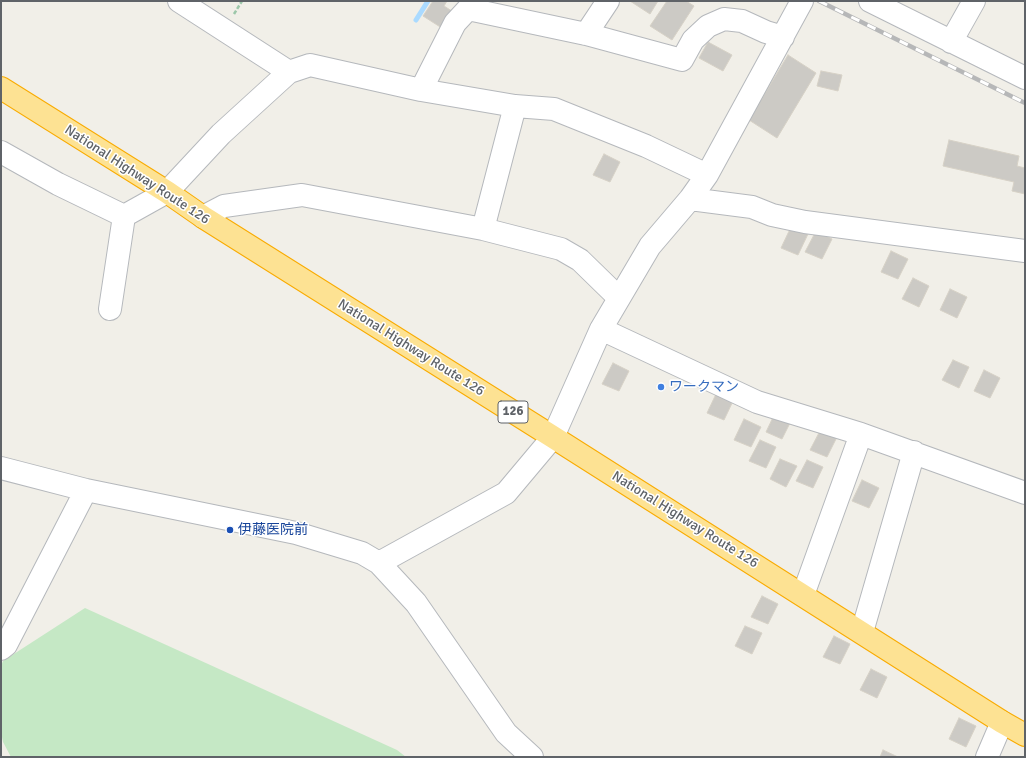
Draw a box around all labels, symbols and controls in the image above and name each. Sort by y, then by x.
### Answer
street label: National Highway Route 126 [61,122,213,228]
street label: National Highway Route 126 [335,296,487,400]
place label: ワークマン [669,379,739,395]
marker: ワークマン [656,382,666,392]
road number: 126 [498,401,528,423]
street label: National Highway Route 126 [609,468,761,572]
place label: 伊藤医院前 [238,522,308,538]
marker: 伊藤医院前 [225,525,235,535]

